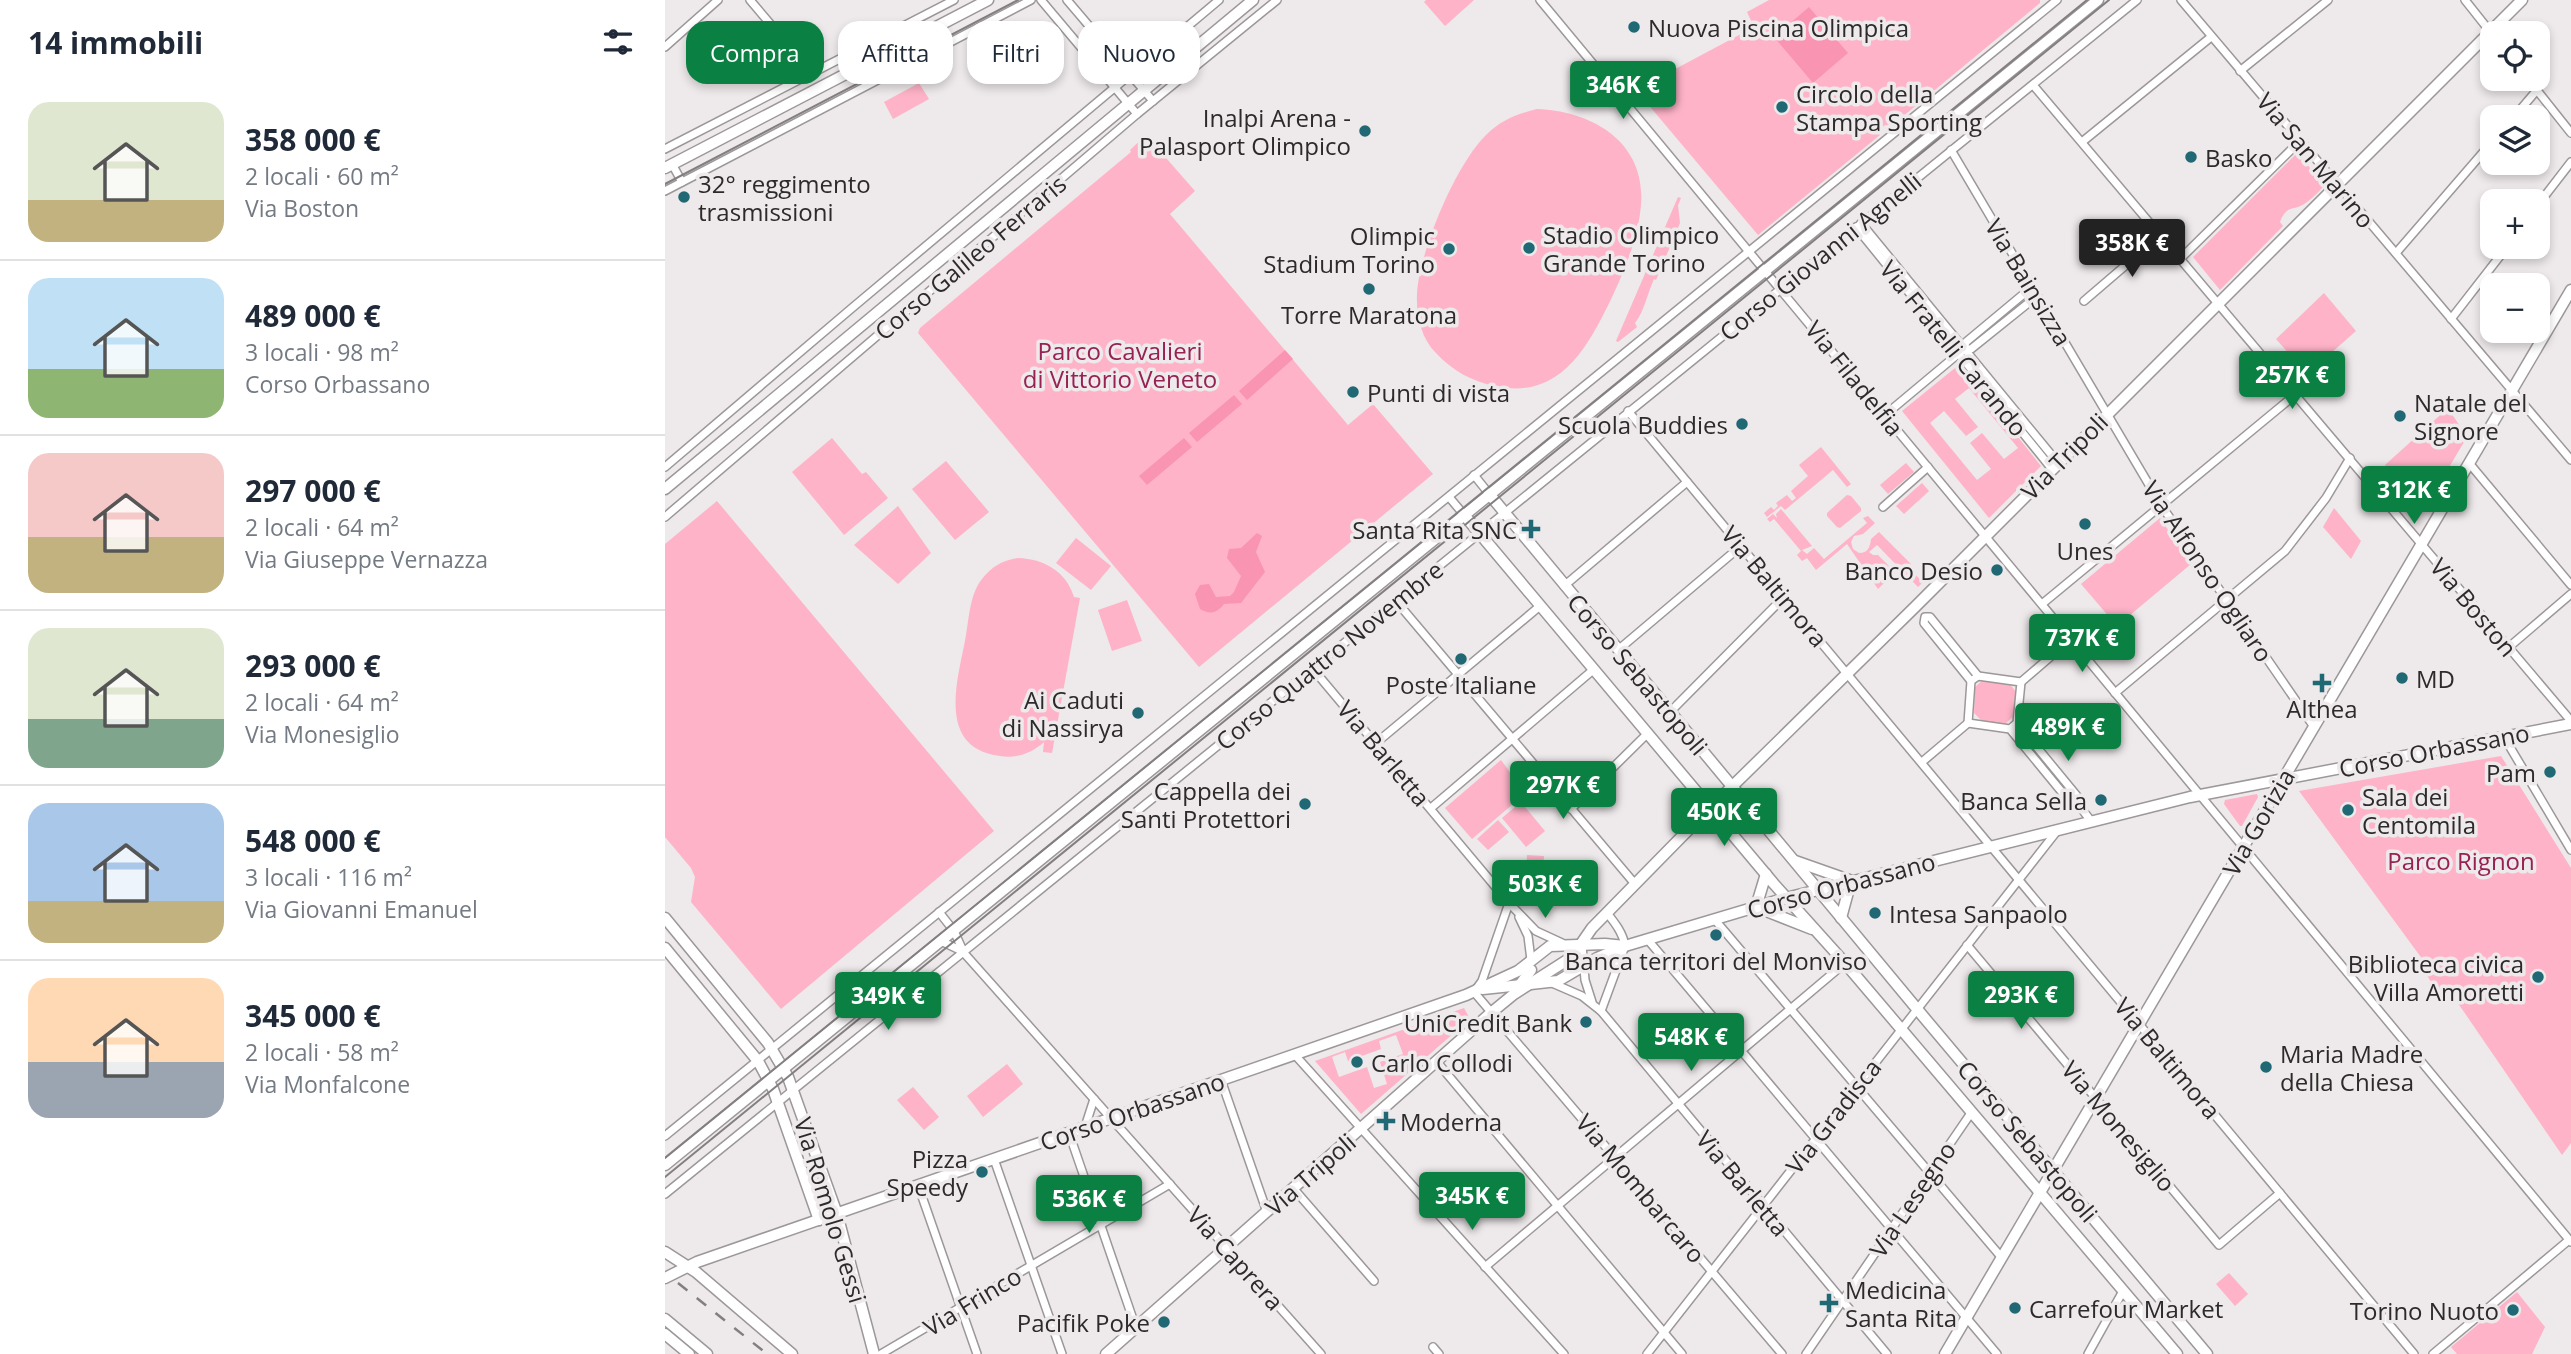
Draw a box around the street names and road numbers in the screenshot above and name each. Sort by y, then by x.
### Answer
street label: Via San Marino [2250,85,2382,235]
street label: Corso Giovanni Agnelli [1712,164,1928,348]
street label: Corso Galileo Ferraris [867,167,1073,347]
street label: Via Bainsizza [1978,212,2080,352]
street label: Via Fratelli Carando [1873,253,2035,443]
street label: Via Filadelfia [1798,313,1912,443]
street label: Via Tripoli [2013,405,2115,507]
street label: Via Alfonso Ogliaro [2135,474,2281,668]
street label: Via Baltimora [1714,518,1836,654]
street label: Via Boston [2423,551,2525,663]
street label: Corso Quattro Novembre [1208,553,1450,757]
street label: Corso Sebastopoli [1561,586,1715,762]
street label: Via Barletta [1330,693,1438,813]
street label: Corso Orbassano [2336,715,2532,785]
street label: Via Gorizia [2214,763,2302,881]
street label: Corso Orbassano [1743,844,1939,926]
street label: Via Baltimora [2107,990,2229,1126]
street label: Via Gradisca [1778,1052,1888,1180]
street label: Corso Sebastopoli [1951,1053,2105,1229]
street label: Via Monesiglio [2055,1054,2183,1198]
street label: Corso Orbassano [1035,1064,1229,1158]
street label: Via Mombarcaro [1569,1106,1713,1270]
street label: Via Romolo Gessi [787,1113,875,1307]
street label: Via Barletta [1689,1123,1797,1243]
street label: Via Tripoli [1258,1125,1362,1223]
street label: Via Lesegno [1861,1135,1963,1263]
street label: Via Caprera [1180,1199,1292,1317]
street label: Via Frinco [917,1259,1027,1343]

